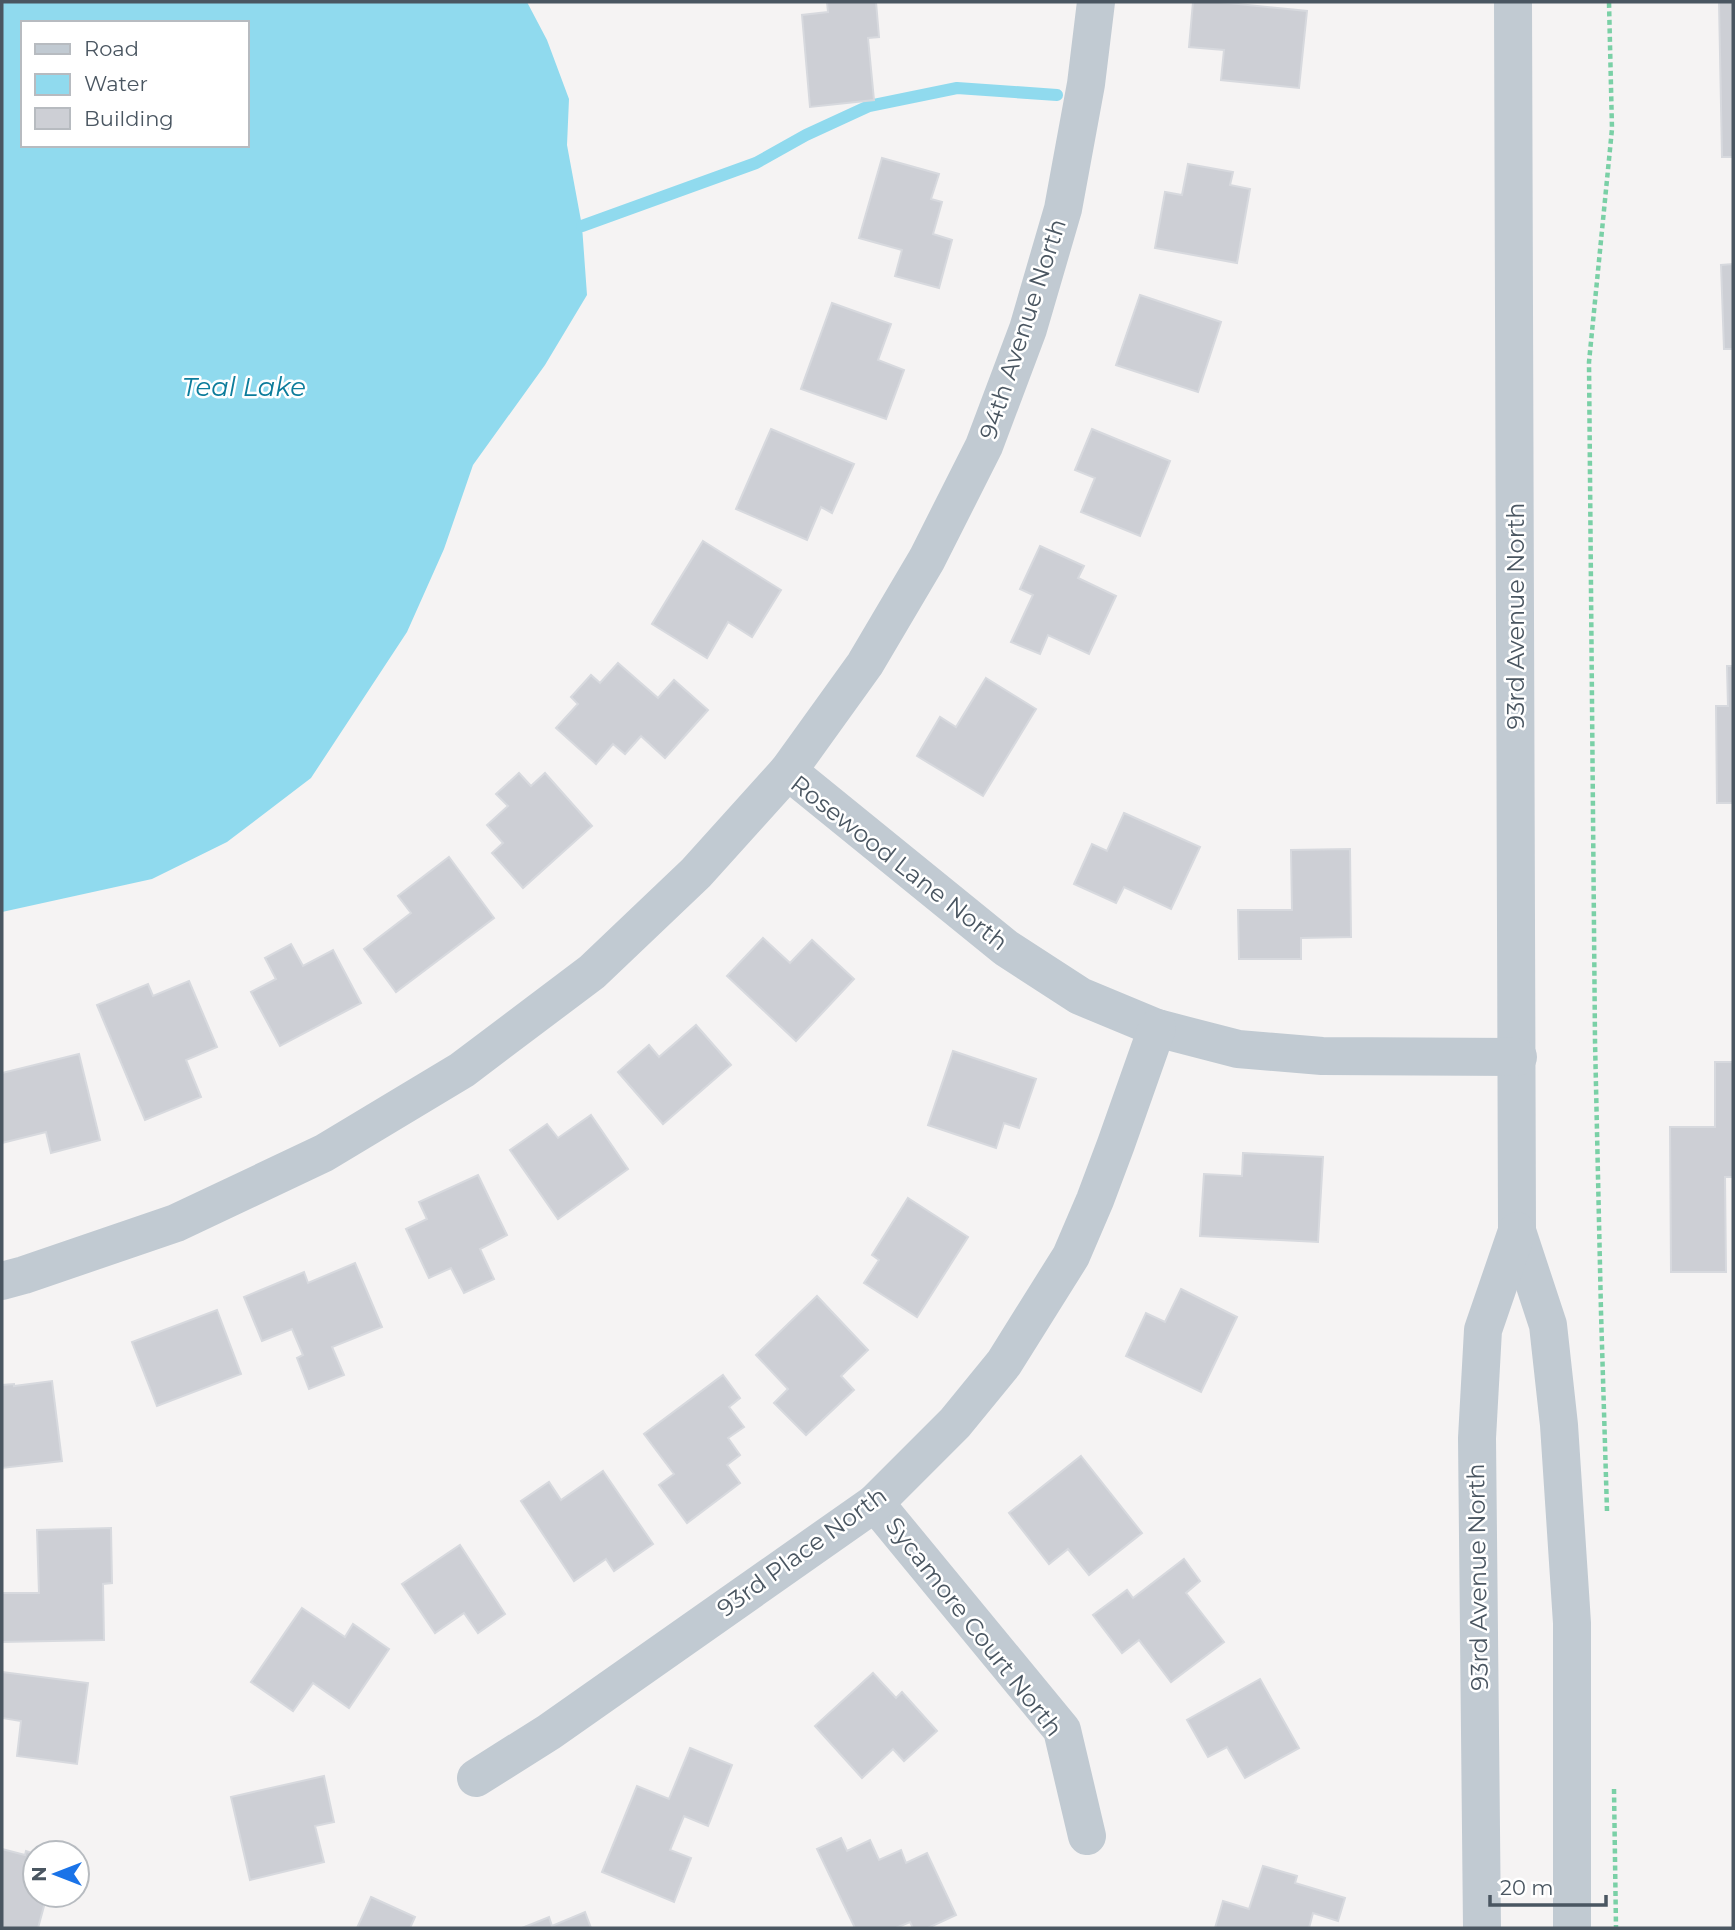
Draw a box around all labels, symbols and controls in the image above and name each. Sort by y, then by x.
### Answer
legend [21,21,248,147]
text: Road [84,36,139,61]
text: Water [84,71,148,96]
text: Building [84,106,174,131]
street label: 94th Avenue North [973,215,1072,443]
water label: Teal Lake [182,371,306,403]
street label: 93rd Avenue North [1501,502,1530,730]
street label: Rosewood Lane North [785,769,1014,956]
street label: 93rd Avenue North [1461,1463,1494,1691]
street label: 93rd Place North [711,1480,892,1623]
street label: Sycamore Court North [880,1511,1069,1742]
north arrow [21,1839,91,1909]
scale bar [1490,1864,1606,1908]
text: N [28,1866,51,1882]
text: 20 m [1500,1875,1554,1900]

